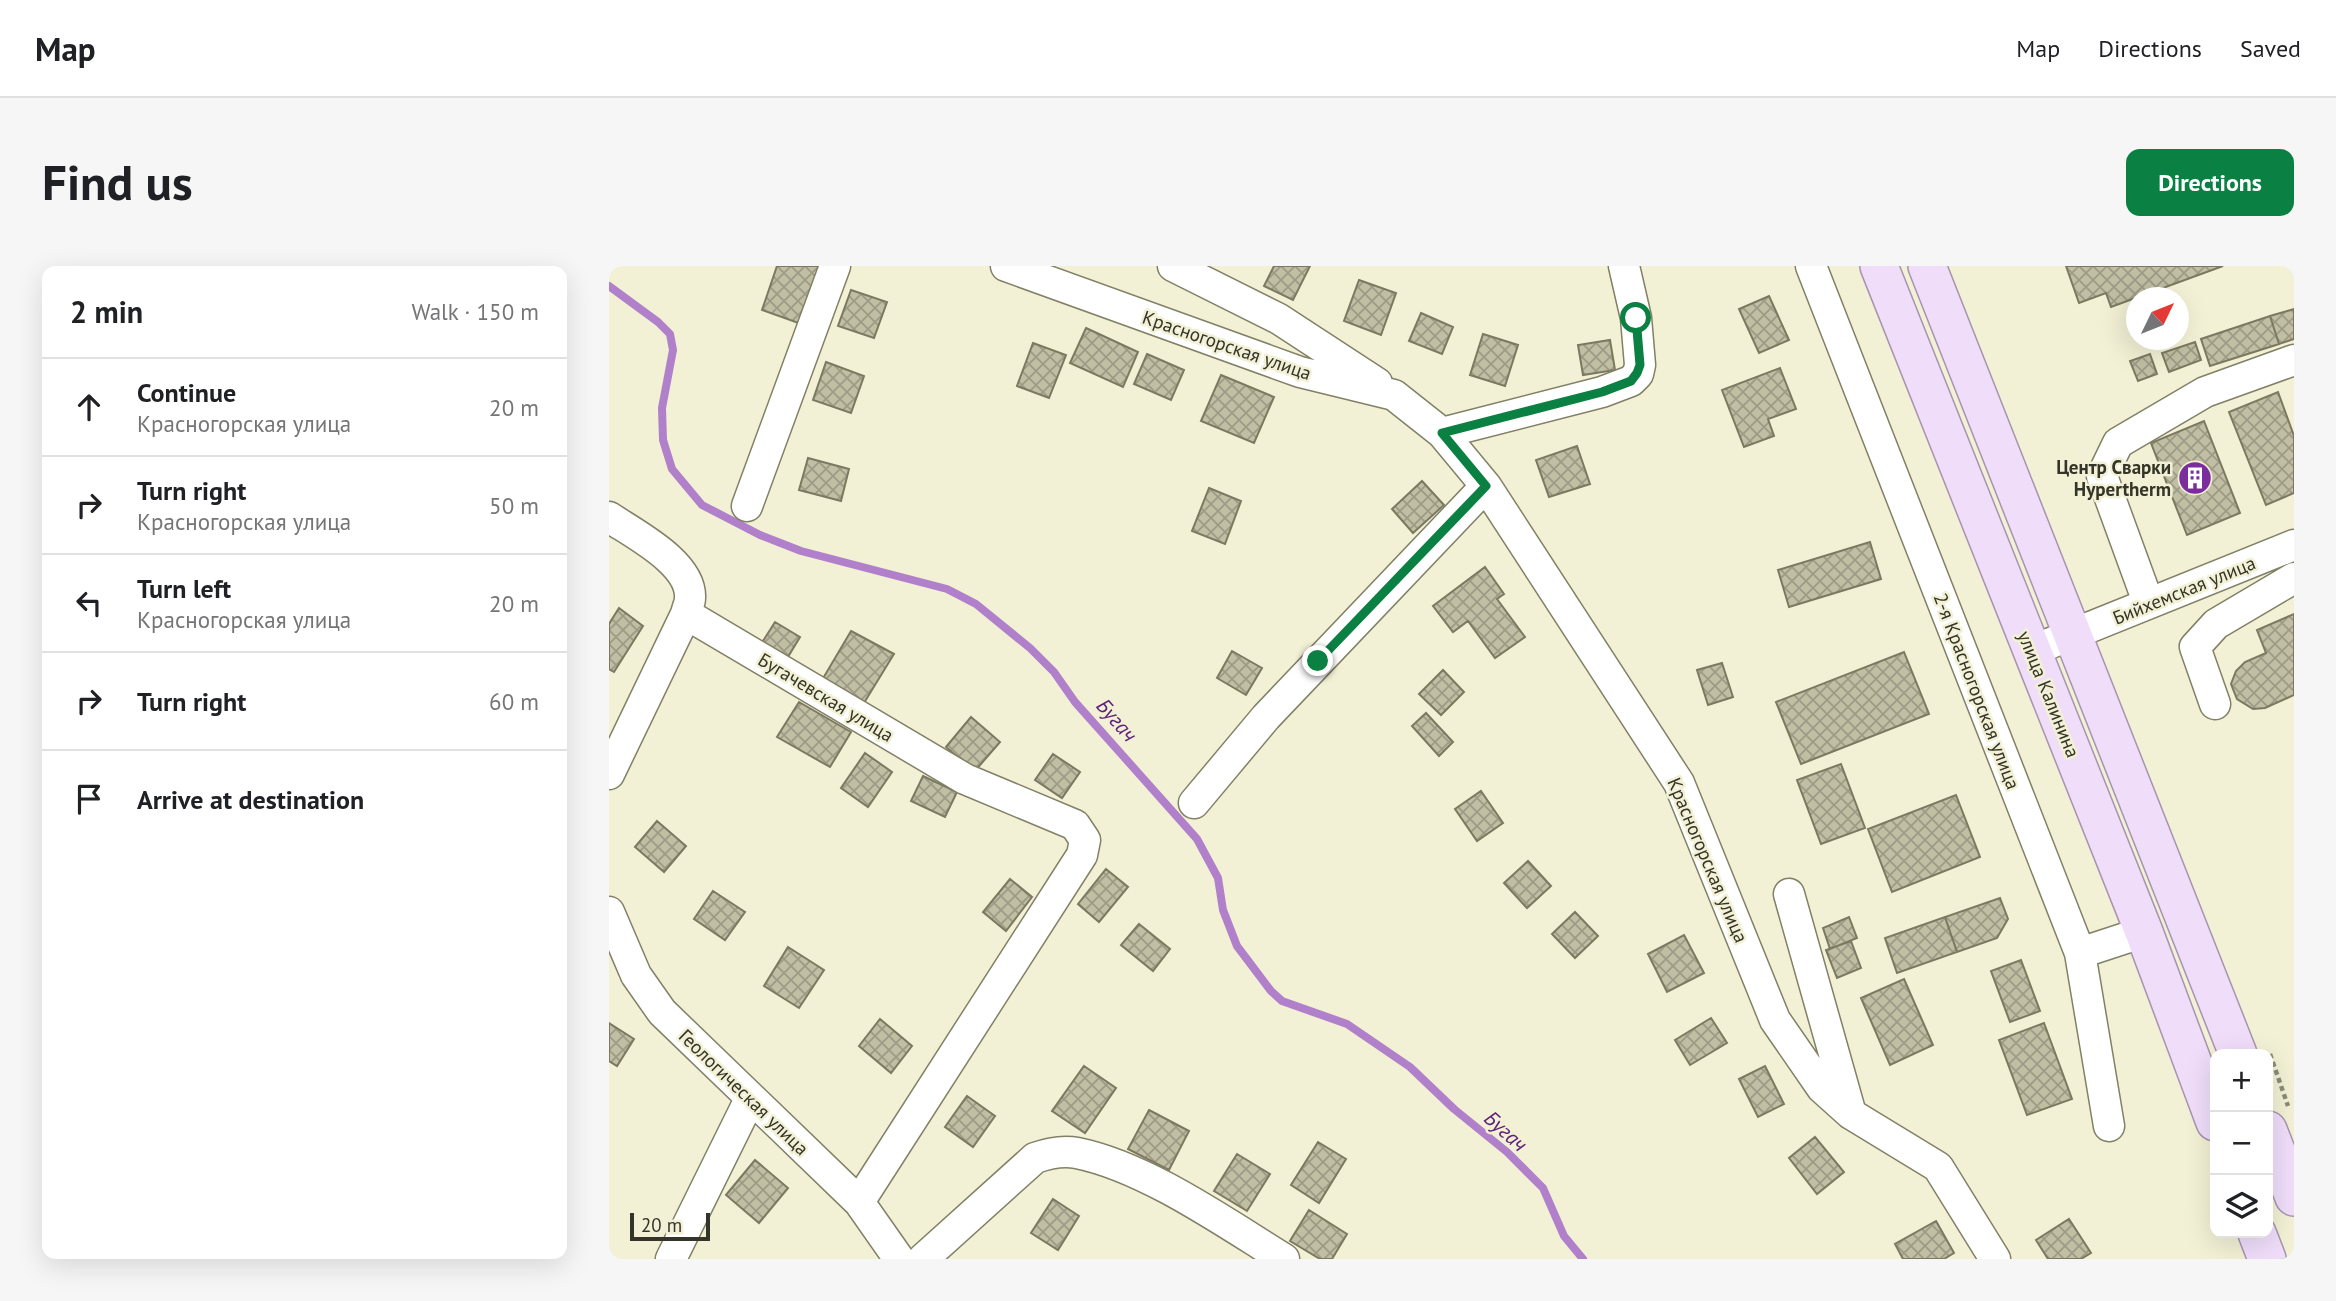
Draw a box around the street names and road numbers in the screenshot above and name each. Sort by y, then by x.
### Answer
street label: Красногорская улица [1139,305,1315,385]
street label: Бийхемская улица [2109,550,2259,630]
street label: 2-я Красногорская улица [1928,589,2026,793]
street label: улица Калинина [2013,627,2085,761]
street label: Бугачевская улица [754,647,898,747]
street label: Красногорская улица [1662,774,1754,946]
street label: Геологическая улица [674,1024,814,1160]

